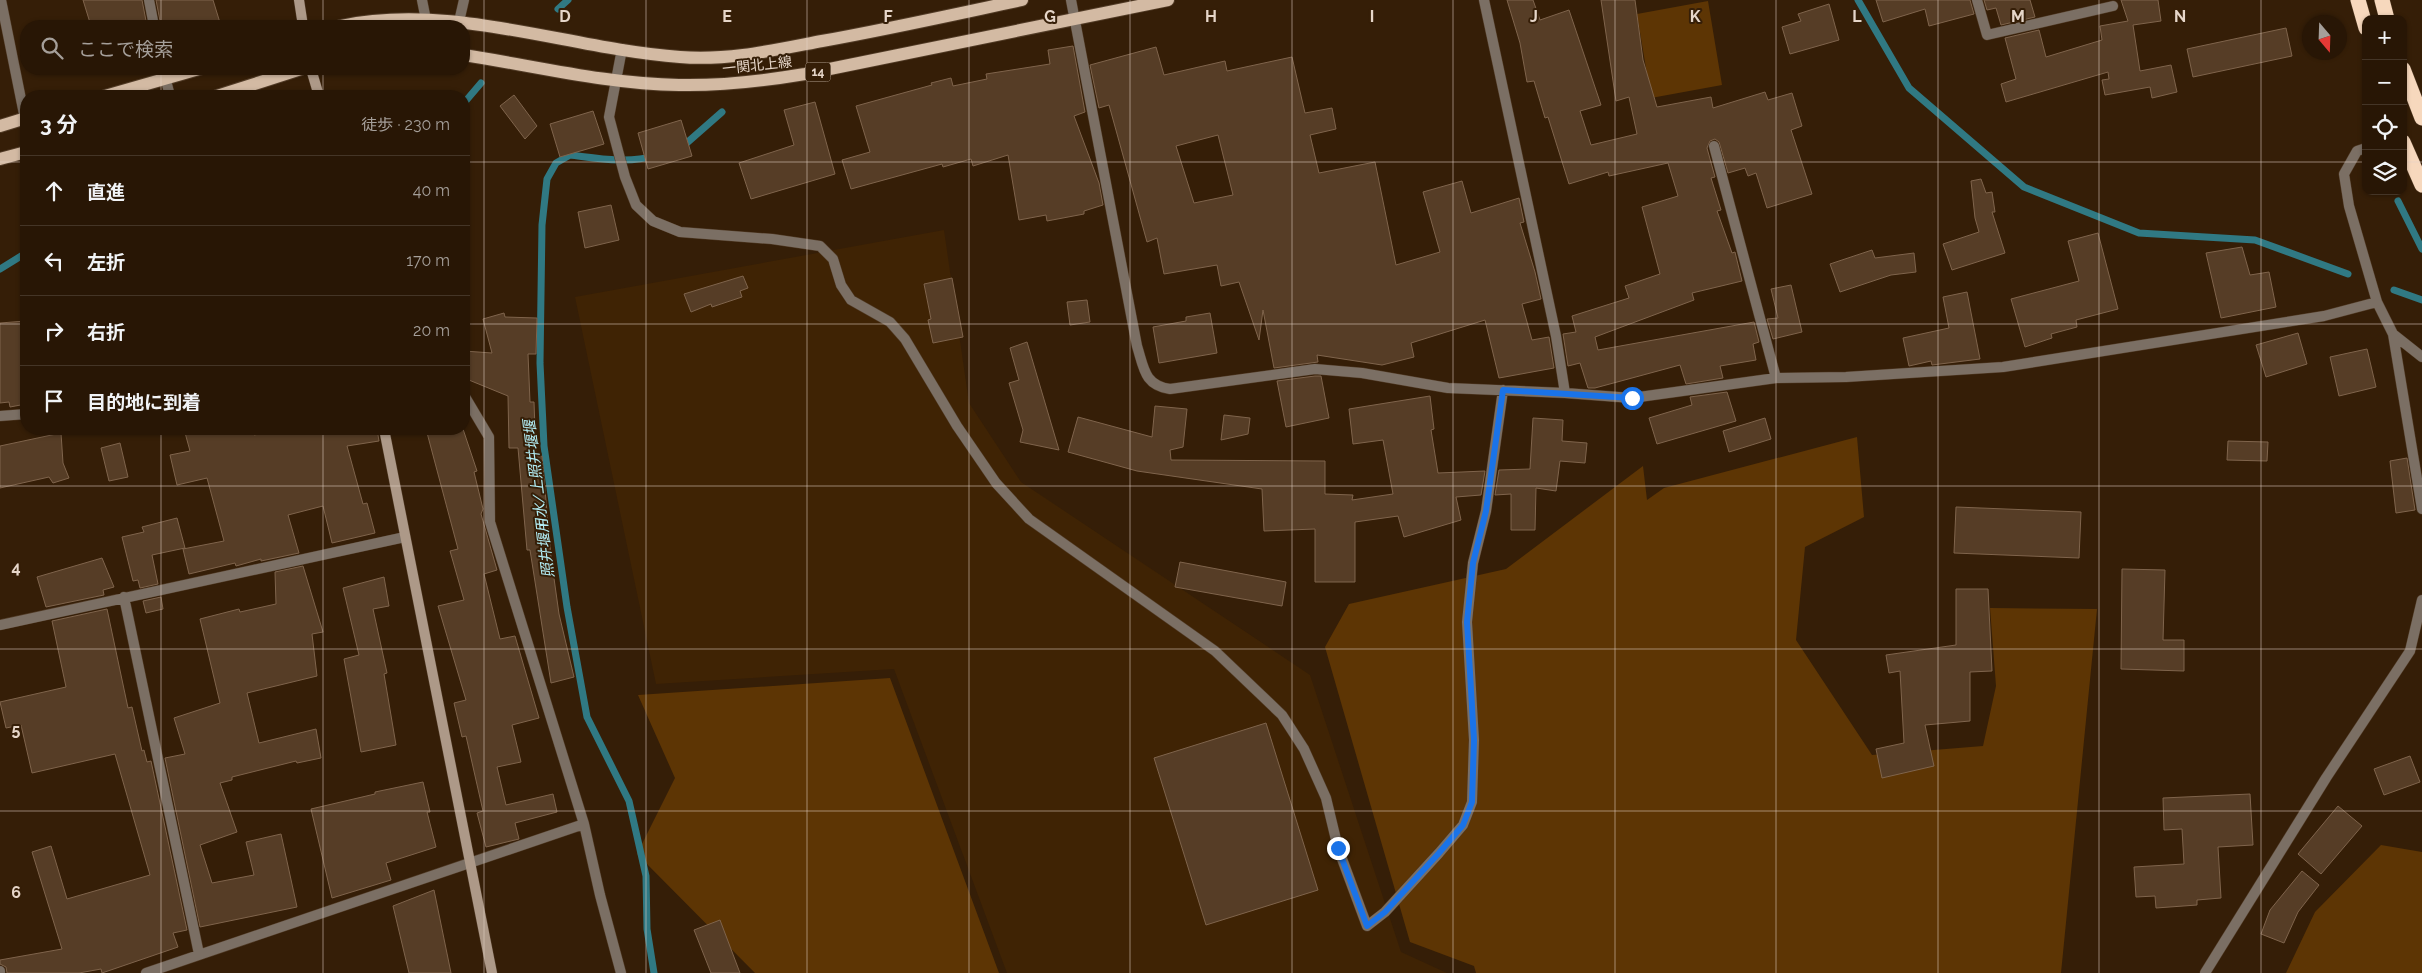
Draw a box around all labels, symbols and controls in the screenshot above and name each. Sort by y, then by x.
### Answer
text: D [559,7,571,26]
text: E [722,7,732,26]
text: F [883,7,893,26]
text: G [1044,7,1056,26]
text: H [1205,7,1217,26]
text: I [1370,7,1374,26]
text: J [1530,7,1538,26]
text: K [1690,7,1701,26]
text: L [1852,7,1862,26]
text: M [2011,7,2025,26]
text: N [2174,7,2186,26]
north arrow [2302,15,2347,60]
map controls [2362,15,2407,195]
button: + [2362,15,2407,60]
search box [20,20,470,75]
icon: search [38,34,66,62]
text: ここで検索 [78,38,173,60]
street label: 一関北上線 [721,53,793,77]
button: − [2362,60,2407,105]
road number: 14 [806,62,830,82]
button: locate [2362,105,2407,150]
text: 3 分 [40,112,78,137]
text: 徒歩 · 230 m [361,115,450,134]
button: layers [2362,150,2407,195]
icon: ahead [40,177,68,205]
text: 直進 [87,181,125,203]
text: 40 m [413,181,450,200]
icon: left [40,247,68,275]
text: 左折 [87,251,125,273]
text: 170 m [406,251,450,270]
icon: right [40,317,68,345]
text: 右折 [87,321,125,343]
text: 20 m [413,321,450,340]
icon: arrive [40,387,68,415]
route start [1621,387,1644,410]
text: 目的地に到着 [87,391,201,413]
water label: 照井堰用水/上照井堰堰 [520,416,558,579]
text: 4 [11,558,21,577]
text: 5 [12,720,21,739]
route end [1327,837,1350,860]
text: 6 [11,883,21,902]

